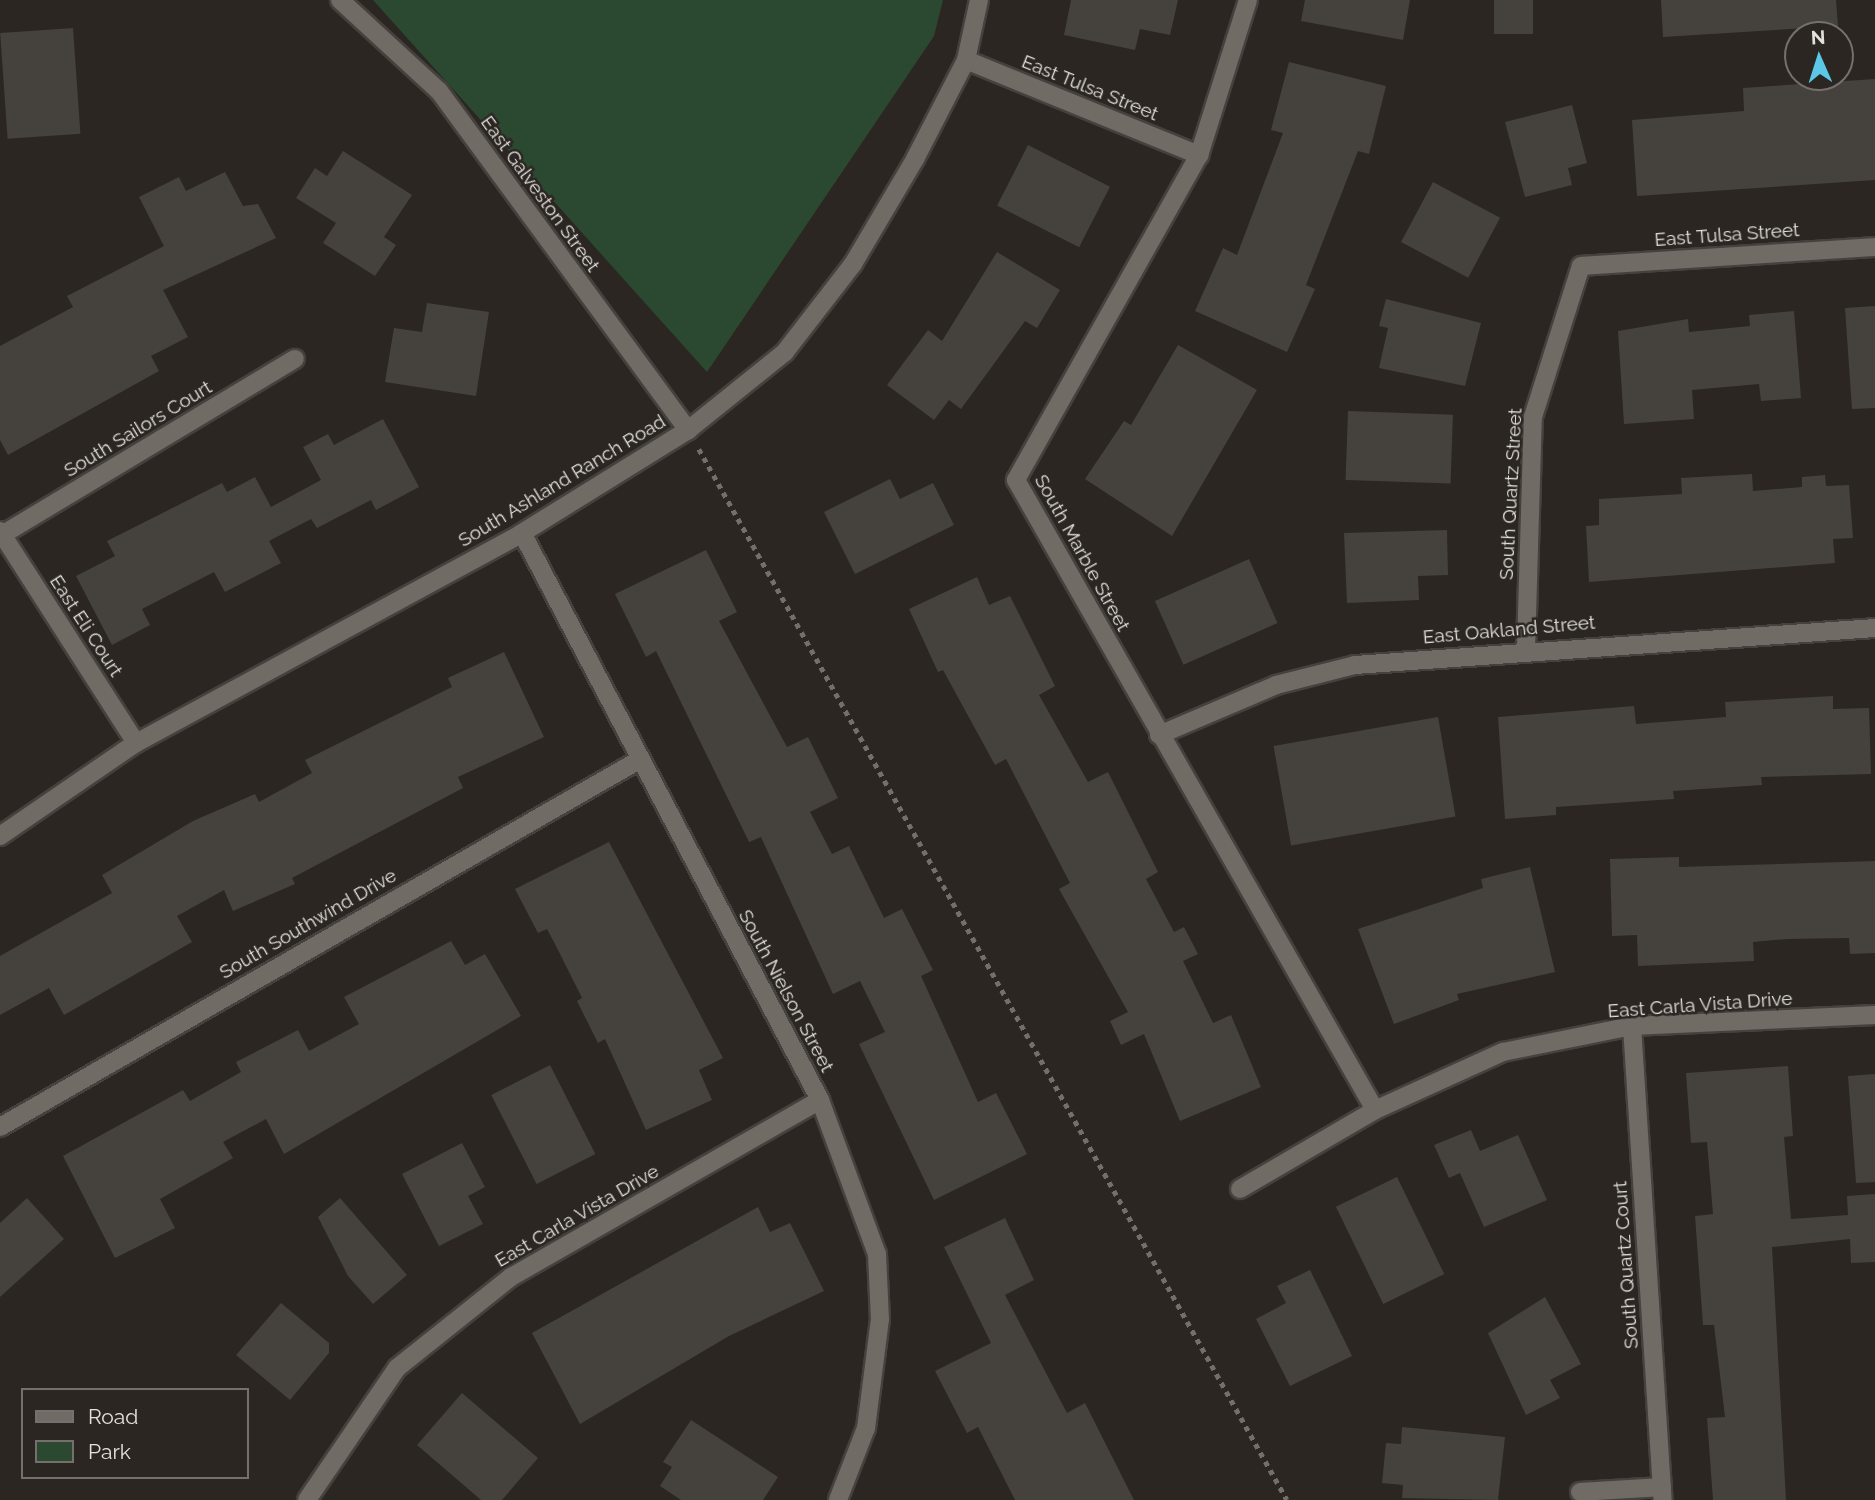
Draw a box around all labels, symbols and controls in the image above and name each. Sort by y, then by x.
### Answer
north arrow [1784,21,1854,91]
text: N [1810,26,1826,48]
street label: East Tulsa Street [1018,50,1162,126]
street label: East Galveston Street [476,112,604,276]
street label: East Tulsa Street [1654,219,1800,251]
street label: South Sailors Court [60,376,216,482]
street label: South Quartz Street [1495,407,1527,581]
street label: South Ashland Ranch Road [454,410,670,552]
street label: South Marble Street [1029,471,1135,635]
street label: East Eli Court [45,571,127,681]
street label: East Oakland Street [1422,611,1596,649]
street label: South Southwind Drive [216,864,400,984]
street label: South Nielson Street [734,906,838,1076]
street label: East Carla Vista Drive [1607,987,1793,1023]
street label: East Carla Vista Drive [491,1160,663,1272]
street label: South Quartz Court [1609,1180,1643,1350]
legend [21,1388,248,1479]
text: Road [88,1404,138,1429]
text: Park [88,1439,131,1464]

